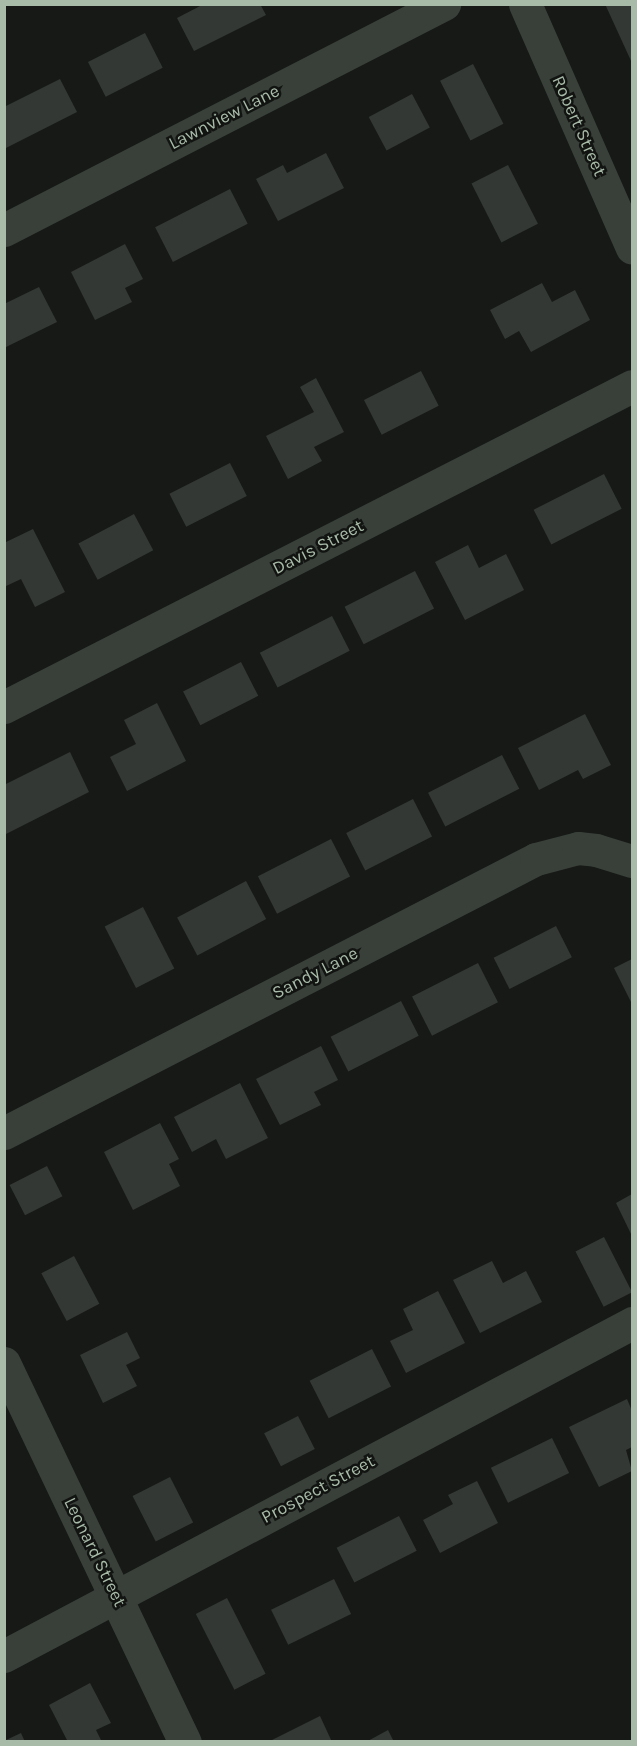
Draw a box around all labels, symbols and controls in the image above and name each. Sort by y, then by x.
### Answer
street label: Robert Street [547,72,611,180]
street label: Lawnview Lane [165,80,283,154]
street label: Davis Street [269,515,367,579]
street label: Sandy Lane [268,942,362,1004]
street label: Prospect Street [258,1450,378,1528]
street label: Leonard Street [59,1494,131,1610]

